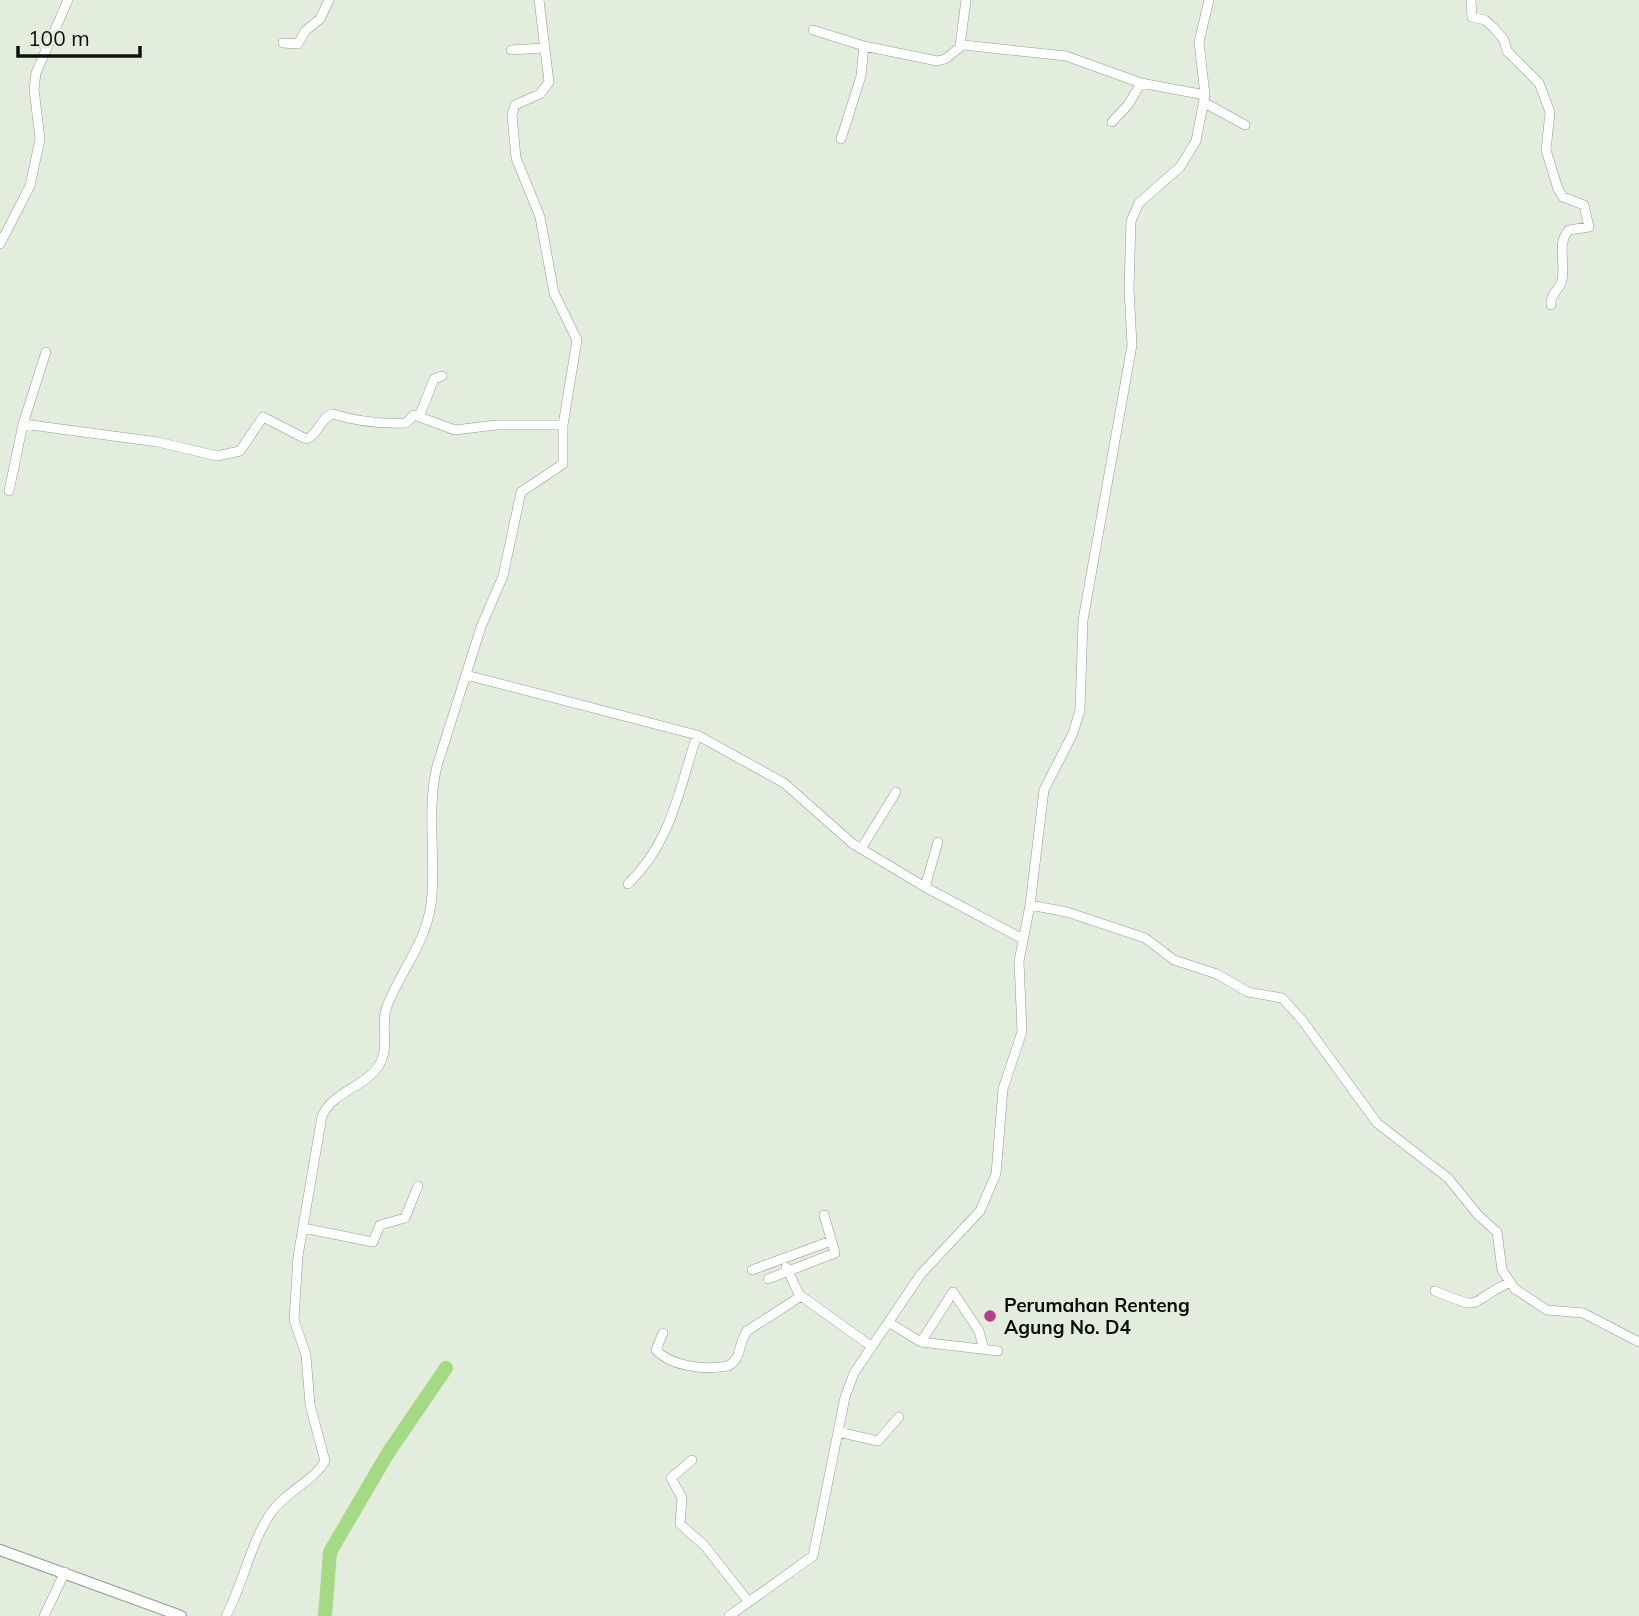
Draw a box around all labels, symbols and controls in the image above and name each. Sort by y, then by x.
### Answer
scale bar [18,14,140,58]
text: 100 m [28,25,90,51]
place label: Perumahan Renteng Agung No. D4 [1004,1293,1190,1339]
marker: Perumahan Renteng Agung No. D4 [982,1308,998,1324]

